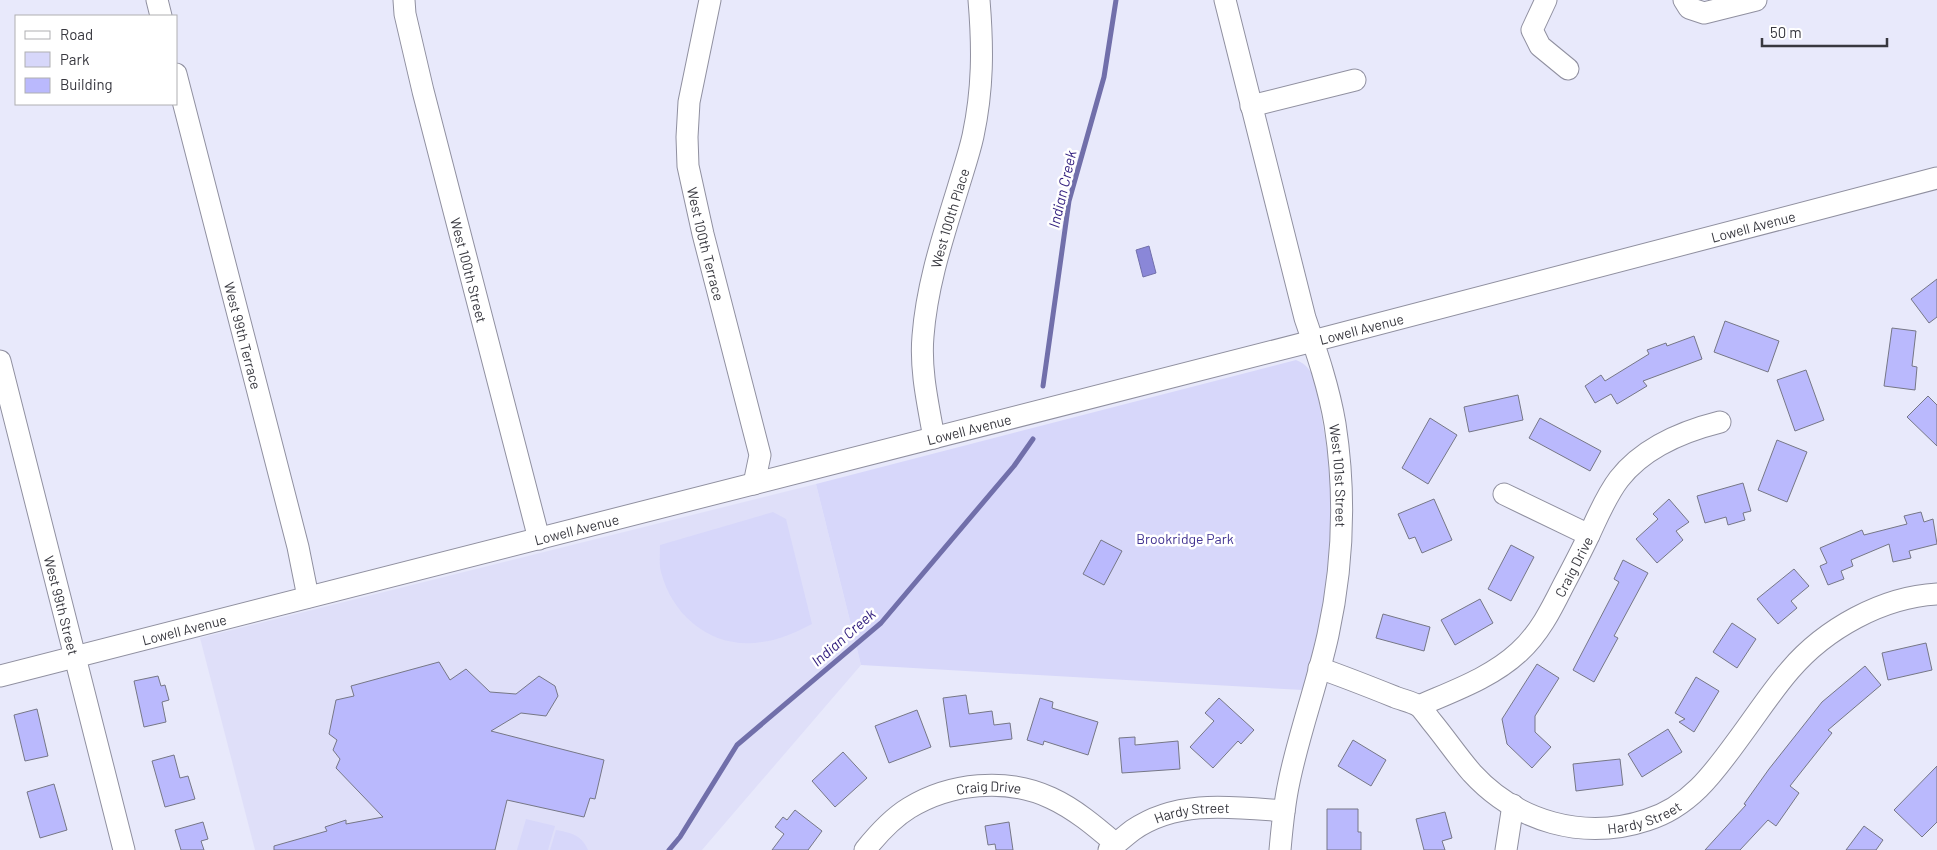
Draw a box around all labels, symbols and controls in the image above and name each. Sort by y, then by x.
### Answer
legend [15,15,178,105]
scale bar [1762,15,1887,47]
text: 50 m [1770,23,1802,41]
text: Road [60,25,93,43]
text: Park [60,50,90,68]
text: Building [60,75,113,93]
water label: Indian Creek [1044,148,1080,229]
street label: West 100th Place [926,166,972,270]
street label: West 100th Terrace [684,185,728,302]
street label: Lowell Avenue [1709,207,1797,245]
street label: West 100th Street [448,216,491,324]
street label: West 99th Terrace [221,280,265,391]
street label: Lowell Avenue [1317,309,1405,348]
street label: Lowell Avenue [925,410,1013,448]
street label: West 101st Street [1327,423,1350,528]
street label: Lowell Avenue [533,510,621,548]
park label: Brookridge Park [1136,530,1234,547]
street label: Craig Drive [1550,533,1596,600]
street label: West 99th Street [41,554,83,657]
water label: Indian Creek [807,604,879,670]
street label: Lowell Avenue [140,610,228,648]
street label: Craig Drive [954,777,1023,797]
street label: Hardy Street [1607,797,1684,837]
street label: Hardy Street [1151,799,1230,826]

